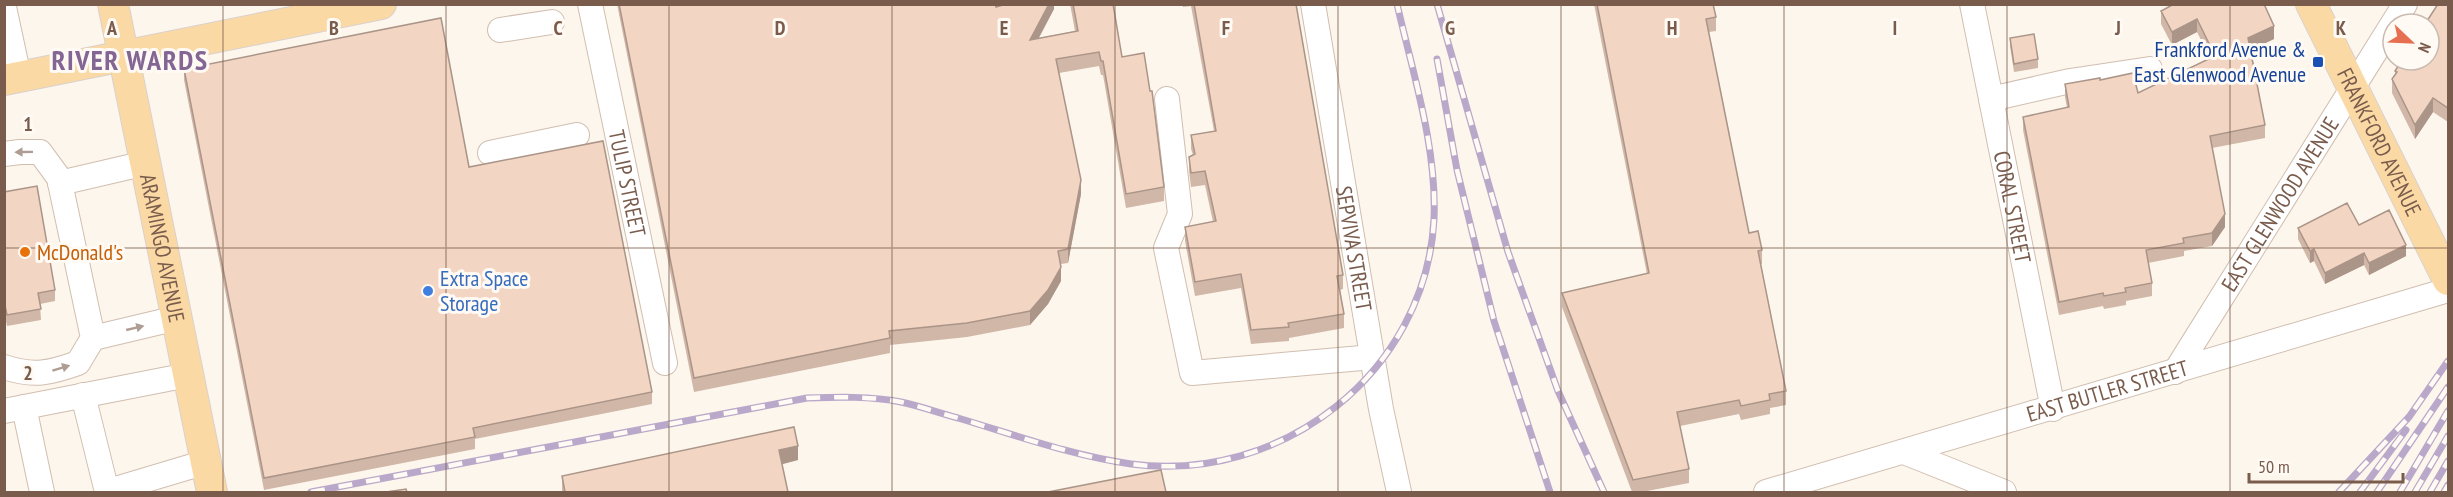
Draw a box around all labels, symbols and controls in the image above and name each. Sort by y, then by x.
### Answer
north arrow [2381,12,2441,72]
text: A [106,15,118,41]
text: B [329,15,339,41]
text: C [553,15,563,41]
text: D [775,15,786,41]
text: E [1000,15,1008,41]
text: F [1222,15,1230,41]
text: G [1445,15,1455,41]
text: H [1667,15,1677,41]
text: I [1893,15,1897,41]
text: J [2114,15,2121,41]
text: K [2336,15,2347,41]
place label: Frankford Avenue & East Glenwood Avenue [2134,35,2306,88]
text: N [2414,40,2436,56]
district label: RIVER WARDS [51,41,209,78]
marker: Frankford Avenue & East Glenwood Avenue [2311,55,2325,69]
street label: FRANKFORD AVENUE [2331,63,2428,221]
text: 1 [23,111,33,137]
street label: EAST GLENWOOD AVENUE [2215,112,2345,297]
street label: TULIP STREET [603,127,652,239]
one-way arrow [14,148,33,157]
street label: CORAL STREET [1988,148,2038,266]
street label: ARAMINGO AVENUE [134,171,191,325]
street label: SEPVIVA STREET [1330,184,1378,313]
place label: McDonald's [37,238,123,266]
marker: McDonald's [18,245,32,259]
place label: Extra Space Storage [440,264,528,317]
marker: Extra Space Storage [421,284,435,298]
one-way arrow [126,323,145,332]
street label: EAST BUTLER STREET [2023,354,2192,428]
text: 2 [23,360,33,386]
one-way arrow [52,363,70,372]
scale bar [2249,446,2404,484]
text: 50 m [2258,455,2290,478]

